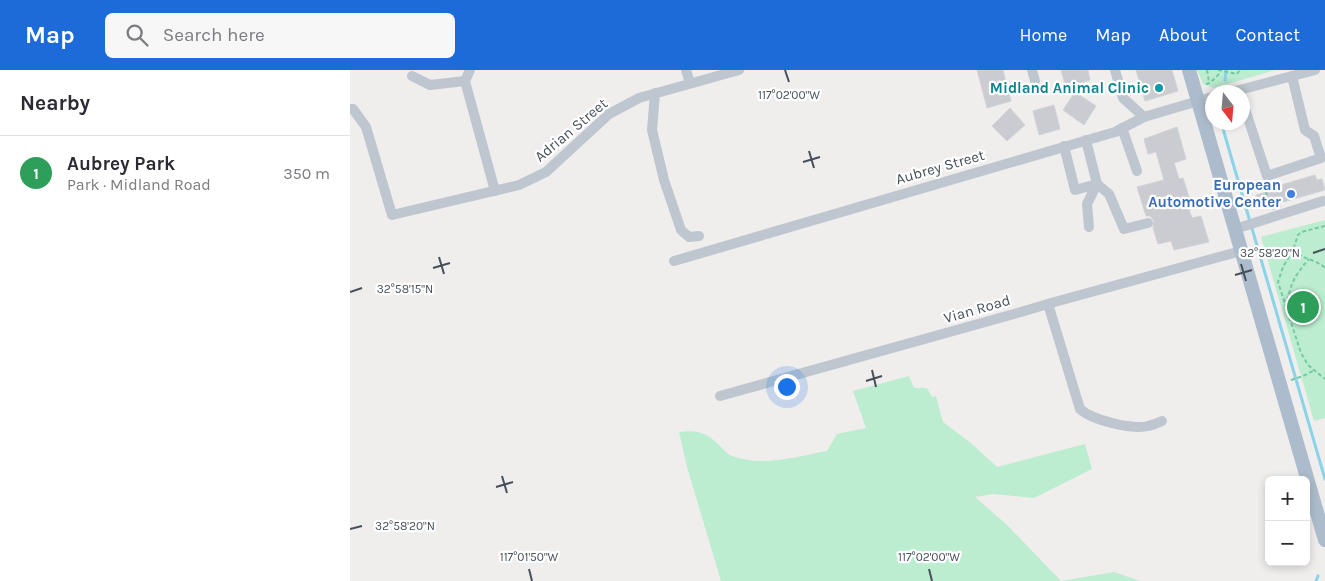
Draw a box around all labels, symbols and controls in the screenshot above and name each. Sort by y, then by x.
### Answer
search box [105,13,455,58]
text: Map [25,21,75,49]
icon: search [123,21,151,49]
text: Search here [163,24,265,46]
text: Home [1019,24,1067,46]
text: Map [1095,24,1131,46]
text: About [1159,24,1208,46]
text: Contact [1236,24,1300,46]
place label: Midland Animal Clinic [990,79,1149,97]
marker: Midland Animal Clinic [1153,82,1165,94]
north arrow [1205,85,1250,130]
text: 117°02'00"W [758,88,820,102]
text: Nearby [20,91,90,115]
street label: Adrian Street [531,94,611,166]
street label: Aubrey Street [894,146,987,188]
text: Aubrey Park [67,153,175,175]
text: 1 [33,164,39,183]
text: 350 m [283,164,330,183]
text: Park · Midland Road [67,175,211,194]
place label: European Automotive Center [1148,176,1281,211]
marker: European Automotive Center [1285,188,1297,200]
text: 32°58'20"N [1240,246,1300,260]
text: 32°58'15"N [377,282,433,296]
pin: 1 [1287,288,1319,326]
street label: Vian Road [942,291,1012,327]
your location [774,374,800,400]
map controls [1265,476,1310,566]
button: + [1265,476,1310,521]
text: 32°58'20"N [375,519,435,533]
button: − [1265,521,1310,566]
text: 117°01'50"W [500,550,559,564]
text: 117°02'00"W [898,550,960,564]

